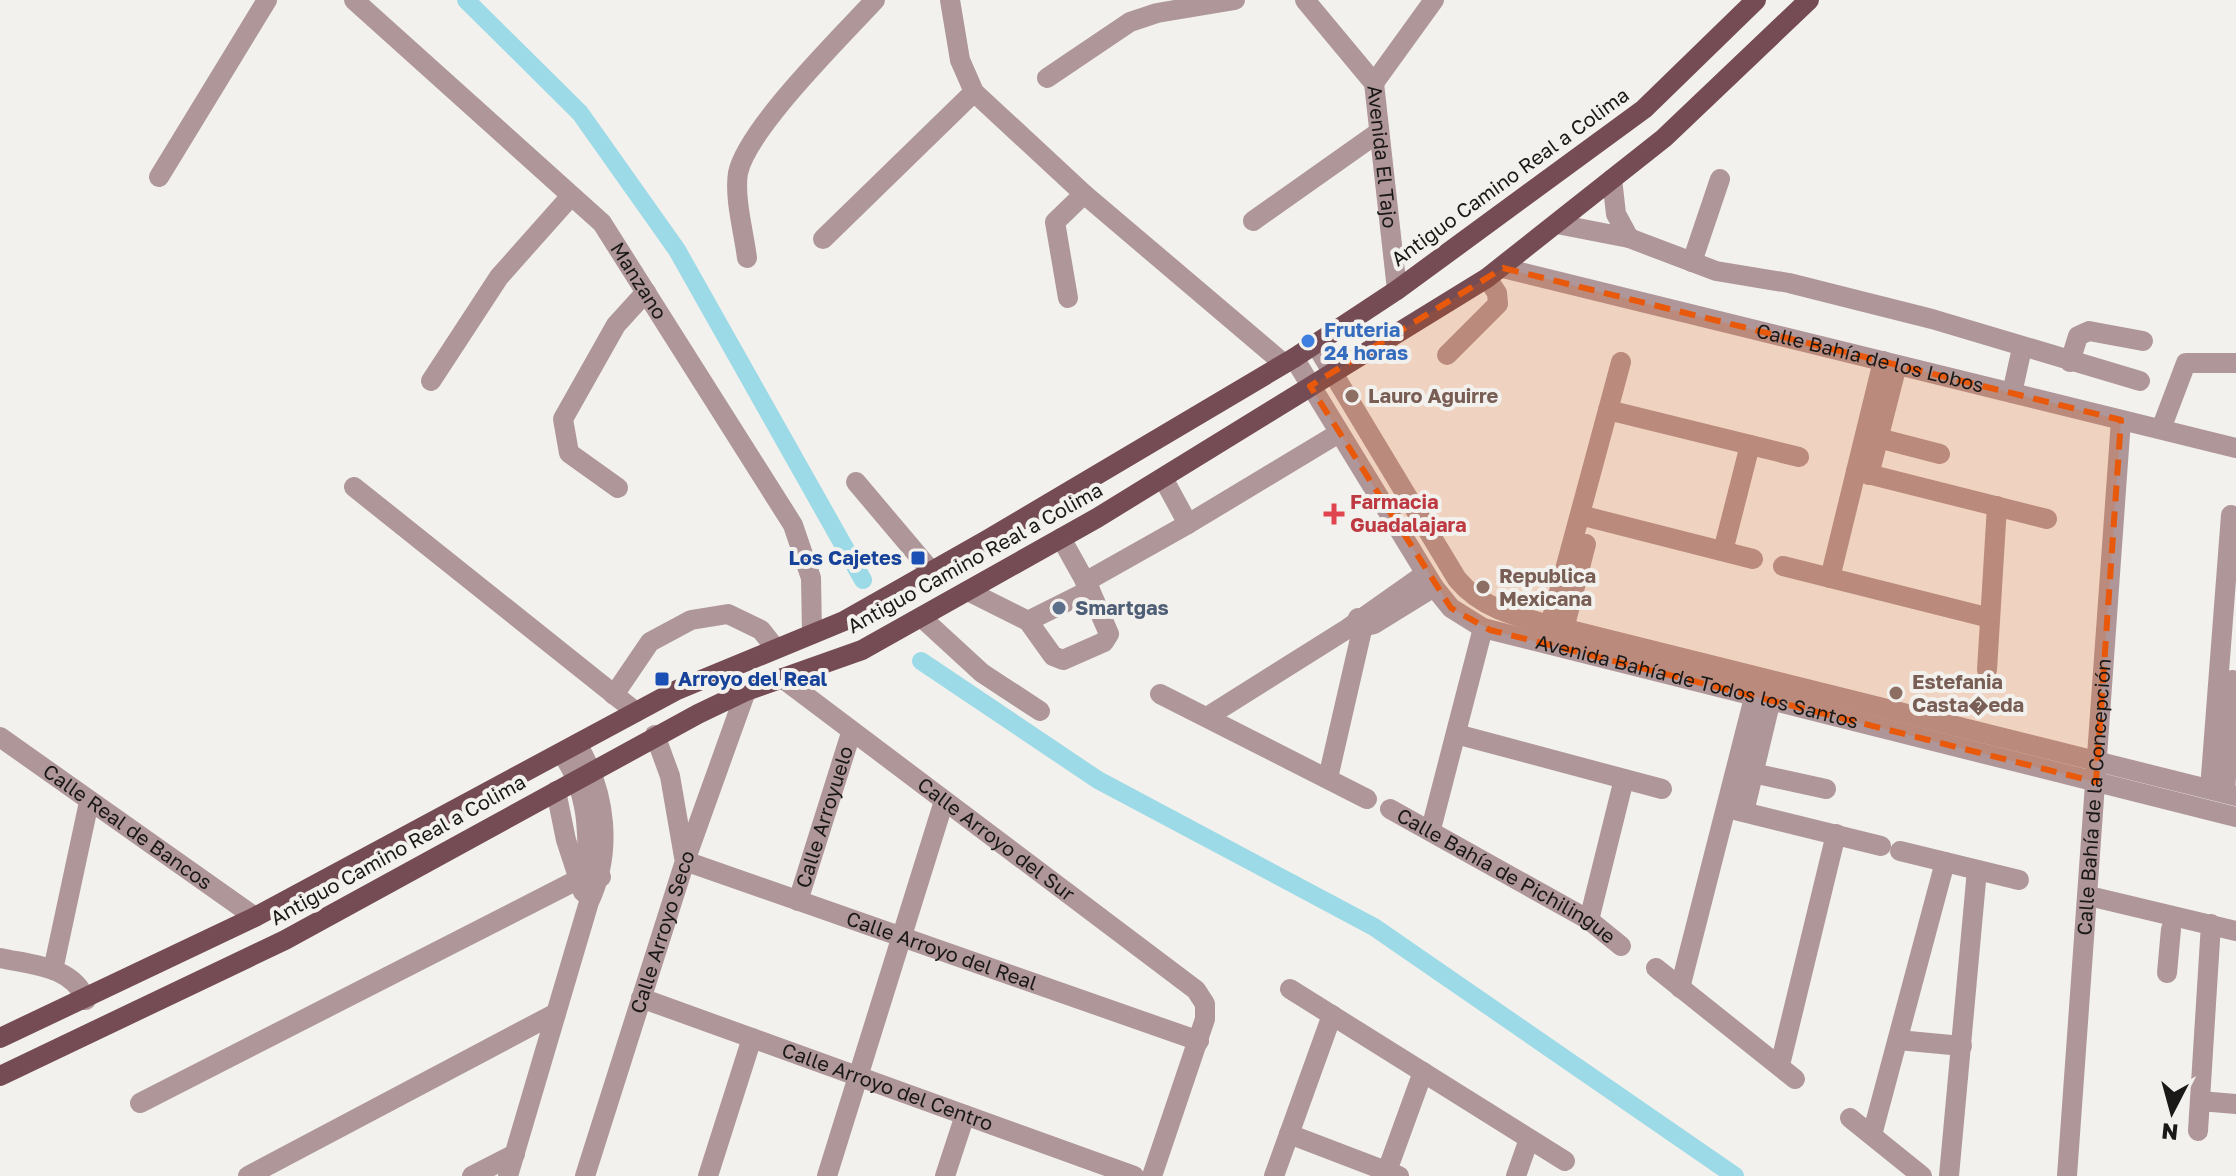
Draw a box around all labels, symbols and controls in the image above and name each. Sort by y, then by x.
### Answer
street label: Antiguo Camino Real a Colima [1386,82,1633,271]
street label: Avenida El Tajo [1363,84,1403,229]
street label: Manzano [606,237,673,323]
place label: Fruteria 24 horas [1324,317,1408,364]
street label: Calle Bahía de los Lobos [1754,318,1987,397]
marker: Fruteria 24 horas [1299,332,1317,350]
place label: Lauro Aguirre [1368,383,1499,407]
marker: Lauro Aguirre [1343,387,1361,405]
street label: Antiguo Camino Real a Colima [843,477,1106,637]
place label: Farmacia Guadalajara [1350,489,1467,536]
marker: Farmacia Guadalajara [1325,505,1343,523]
place label: Los Cajetes [788,545,902,569]
marker: Los Cajetes [909,549,927,567]
place label: Republica Mexicana [1499,563,1596,610]
marker: Republica Mexicana [1474,578,1492,596]
place label: Smartgas [1075,595,1169,619]
marker: Smartgas [1050,599,1068,617]
street label: Avenida Bahía de Todos los Santos [1534,629,1861,733]
street label: Calle Bahía de la Concepción [2071,657,2115,936]
place label: Arroyo del Real [678,666,827,690]
place label: Estefania Casta�eda [1912,669,2024,716]
marker: Arroyo del Real [653,670,671,688]
marker: Estefania Casta�eda [1887,684,1905,702]
street label: Calle Arroyuelo [790,743,857,891]
street label: Calle Real de Bancos [39,758,217,894]
street label: Antiguo Camino Real a Colima [266,769,529,929]
street label: Calle Arroyo del Sur [913,772,1080,906]
street label: Calle Bahía de Pichilingue [1393,802,1621,948]
street label: Calle Arroyo Seco [624,847,699,1016]
street label: Calle Arroyo del Real [843,906,1041,994]
street label: Calle Arroyo del Centro [779,1037,997,1135]
north arrow [2132,1072,2212,1152]
text: N [2160,1118,2180,1147]

